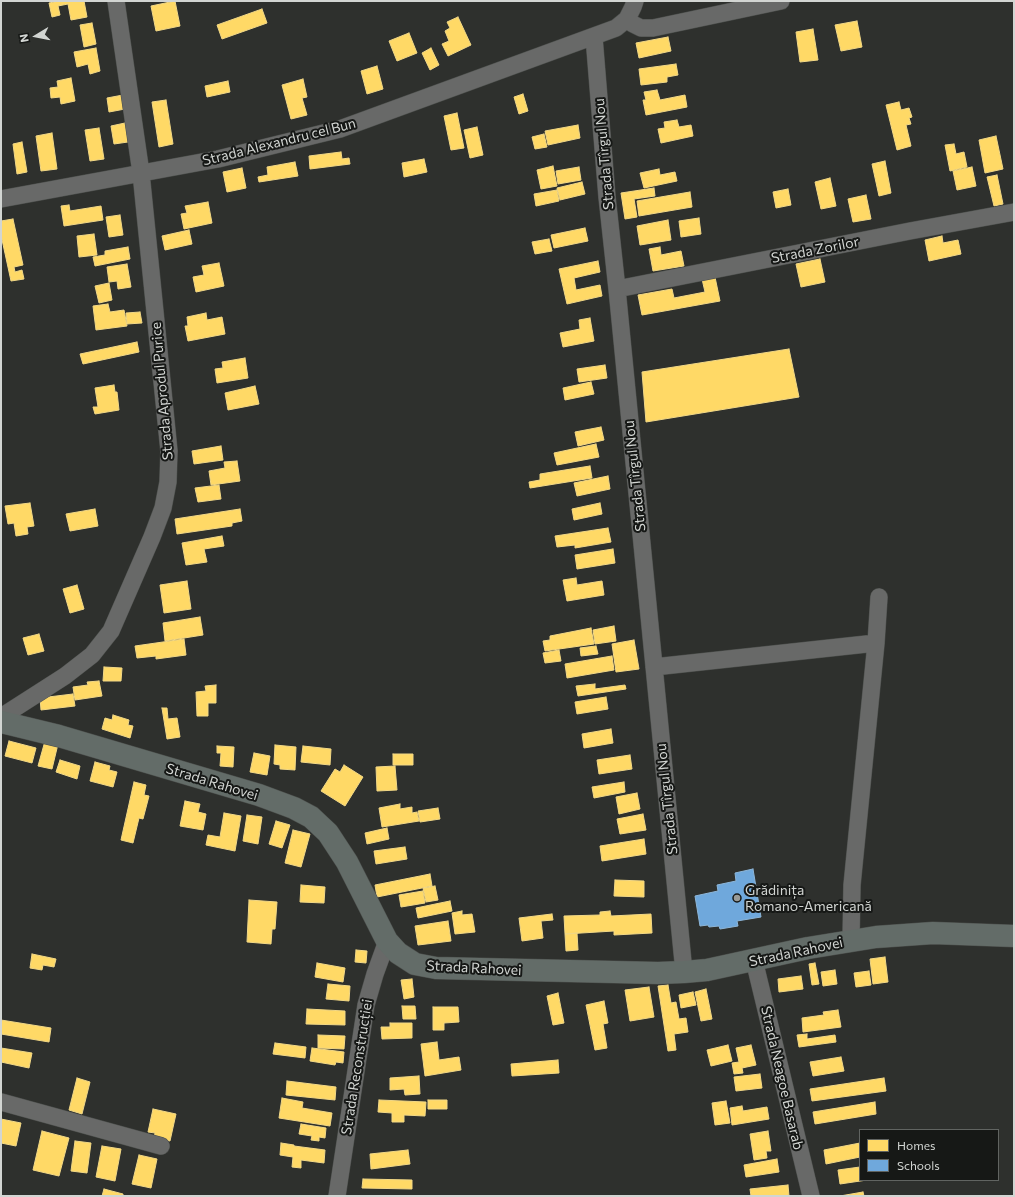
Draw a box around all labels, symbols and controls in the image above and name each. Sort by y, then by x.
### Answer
north arrow [16,16,56,56]
text: N [17,33,31,43]
street label: Strada Tîrgul Nou [591,98,617,210]
street label: Strada Alexandru cel Bun [200,115,358,169]
street label: Strada Zorilor [770,233,860,267]
street label: Strada Aprodul Purice [148,321,176,461]
street label: Strada Tîrgul Nou [621,420,649,532]
street label: Strada Tîrgul Nou [653,743,681,855]
street label: Strada Rahovei [164,760,260,804]
place label: Grădinița Romano-Americană [745,882,872,914]
marker: Grădinița Romano-Americană [732,893,742,903]
street label: Strada Rahovei [748,934,844,970]
street label: Strada Rahovei [426,957,522,979]
street label: Strada Reconstrucției [338,998,376,1136]
street label: Strada Neagoe Basarab [757,1005,807,1151]
legend [859,1129,999,1181]
text: Homes [897,1138,935,1152]
text: Schools [897,1158,940,1172]

